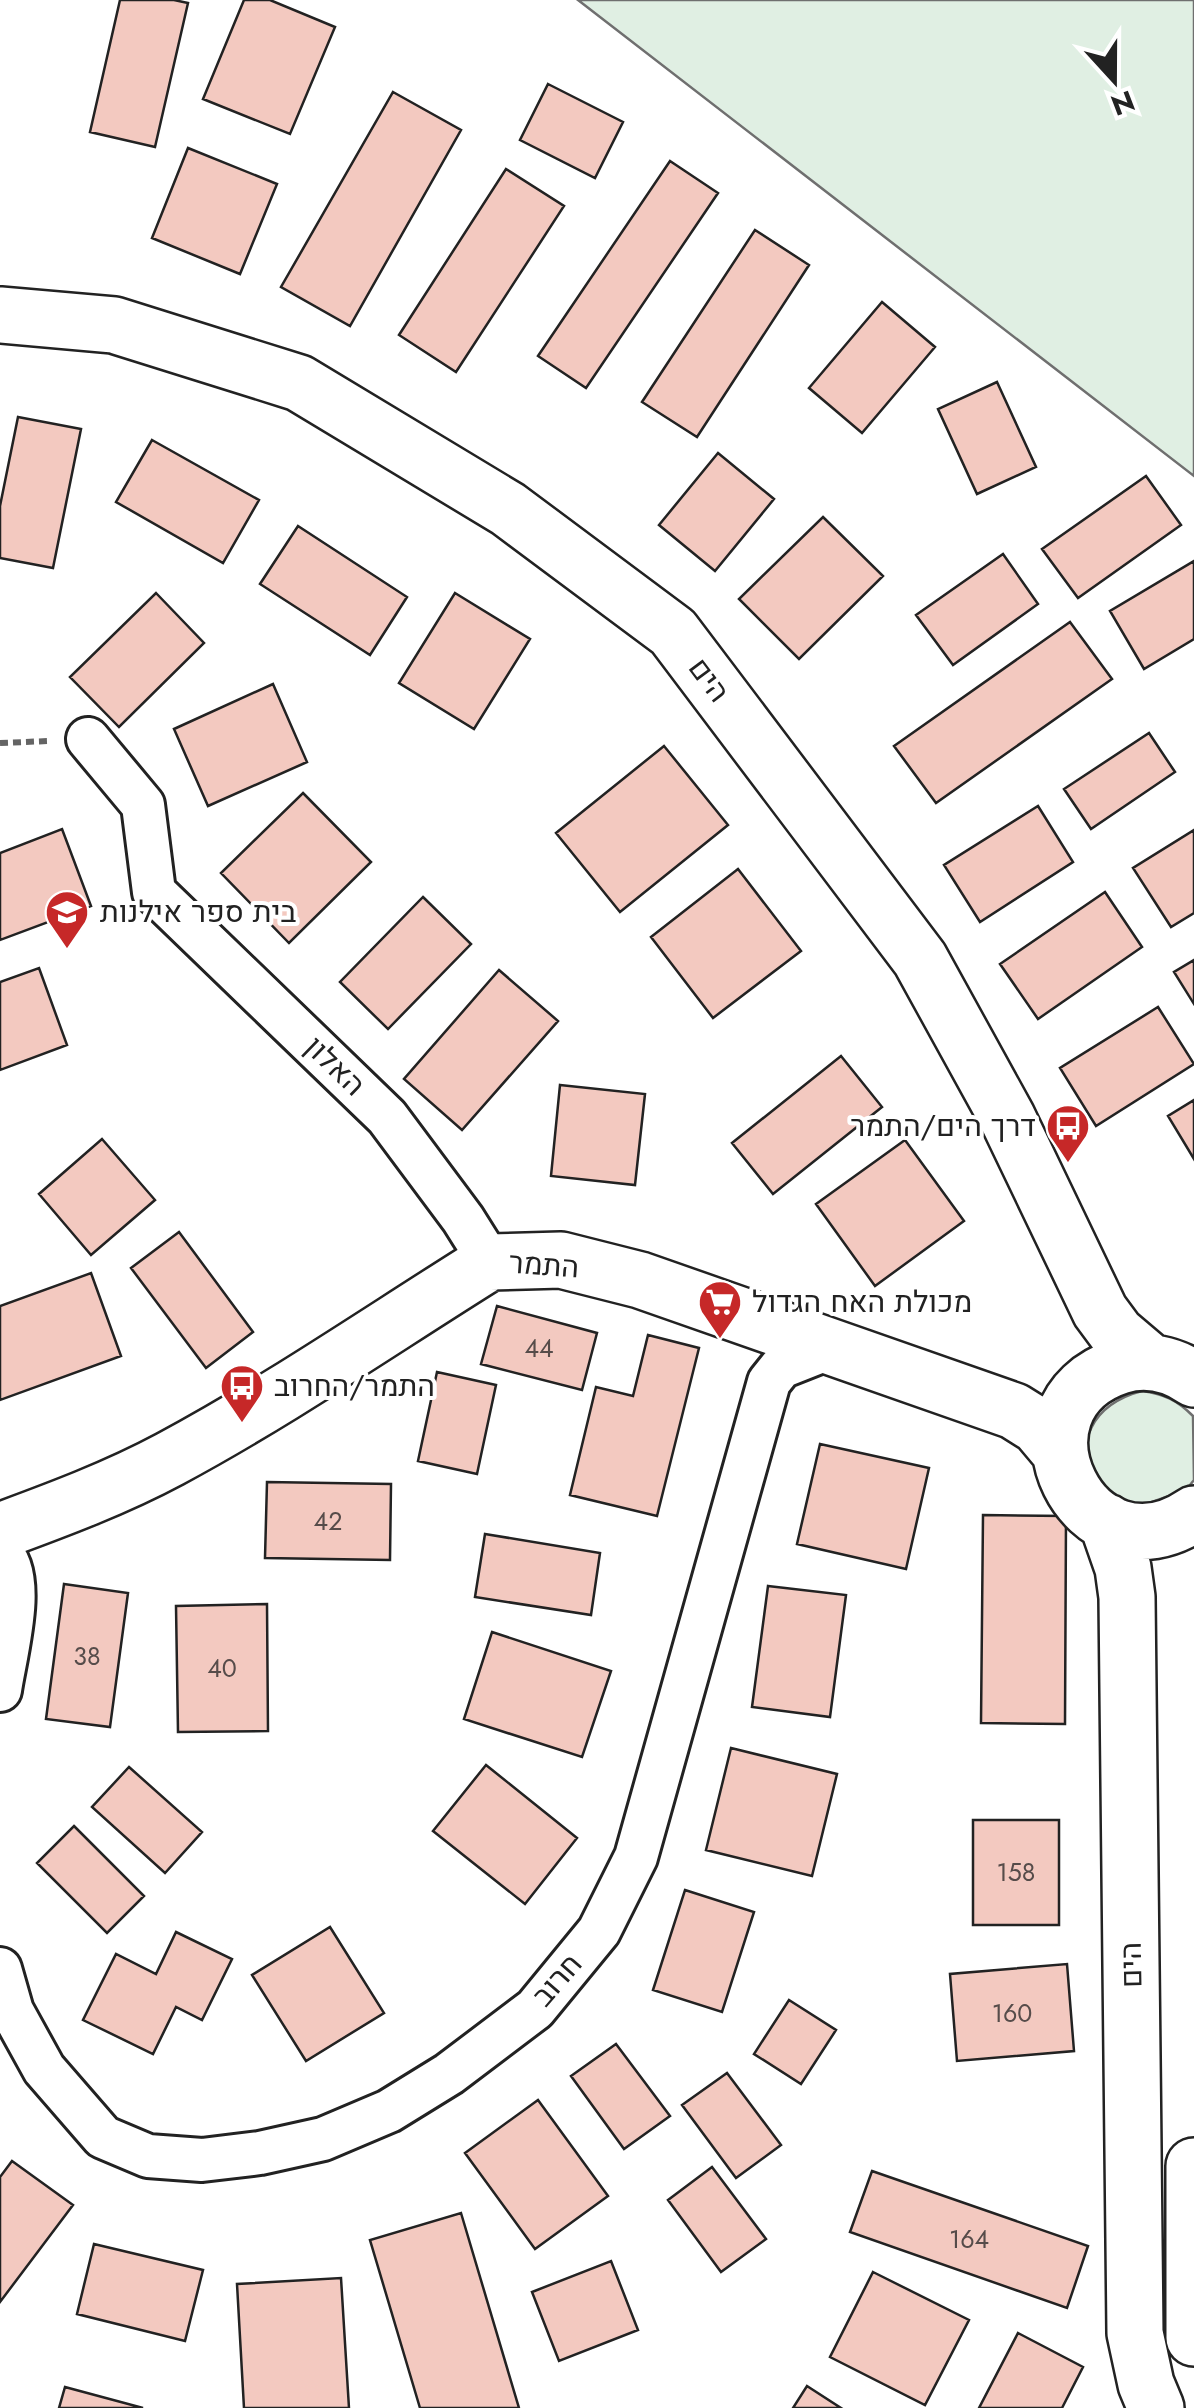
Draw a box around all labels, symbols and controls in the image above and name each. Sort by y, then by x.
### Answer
north arrow [1064,30,1164,130]
text: N [1105,80,1141,126]
street label: הים [678,648,740,711]
school or university icon: בית ספר אילנות [44,889,90,950]
place label: בית ספר אילנות [100,890,297,933]
street label: האלון [295,1026,375,1105]
bus stop icon: דרך הים/התמר [1045,1103,1091,1164]
place label: דרך הים/התמר [850,1104,1036,1147]
street label: התמר [508,1241,581,1288]
supermarket icon: מכולת האח הגדול [697,1279,743,1340]
place label: מכולת האח הגדול [752,1280,972,1323]
house number: 44 [524,1330,554,1366]
bus stop icon: התמר/החרוב [219,1363,265,1424]
place label: התמר/החרוב [274,1364,435,1407]
house number: 42 [314,1503,342,1539]
house number: 38 [73,1638,101,1674]
house number: 40 [207,1650,237,1686]
house number: 158 [996,1854,1036,1890]
street label: הים [1109,1942,1152,1988]
street label: חרוב [522,1944,592,2016]
house number: 160 [992,1995,1032,2031]
house number: 164 [949,2221,989,2257]

